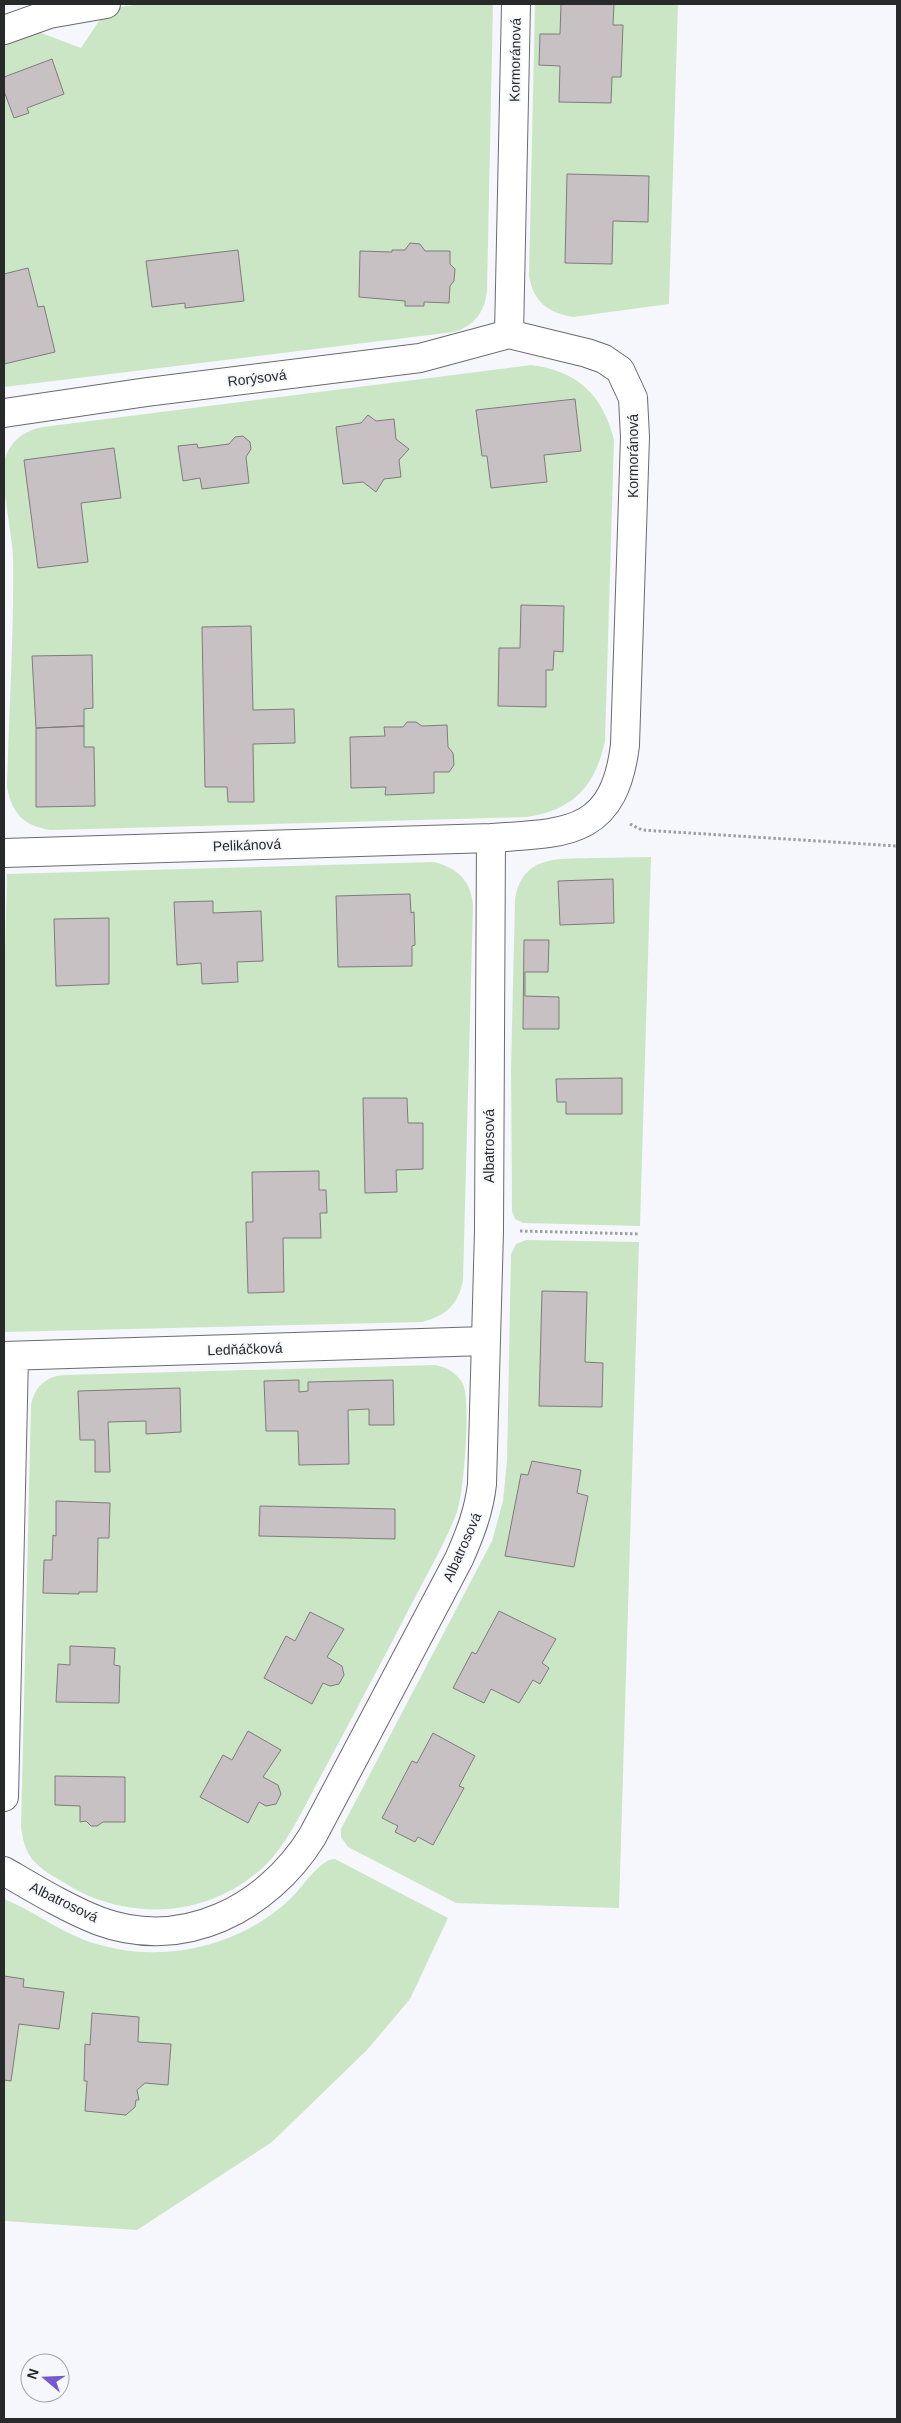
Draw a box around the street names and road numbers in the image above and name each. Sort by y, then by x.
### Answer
street label: Kormoránová [506,18,524,102]
street label: Rorýsová [227,366,288,390]
street label: Kormoránová [625,414,641,498]
street label: Pelikánová [212,836,282,854]
street label: Albatrosová [481,1109,497,1183]
street label: Ledňáčková [207,1340,283,1358]
street label: Albatrosová [440,1510,484,1584]
street label: Albatrosová [27,1879,101,1925]

